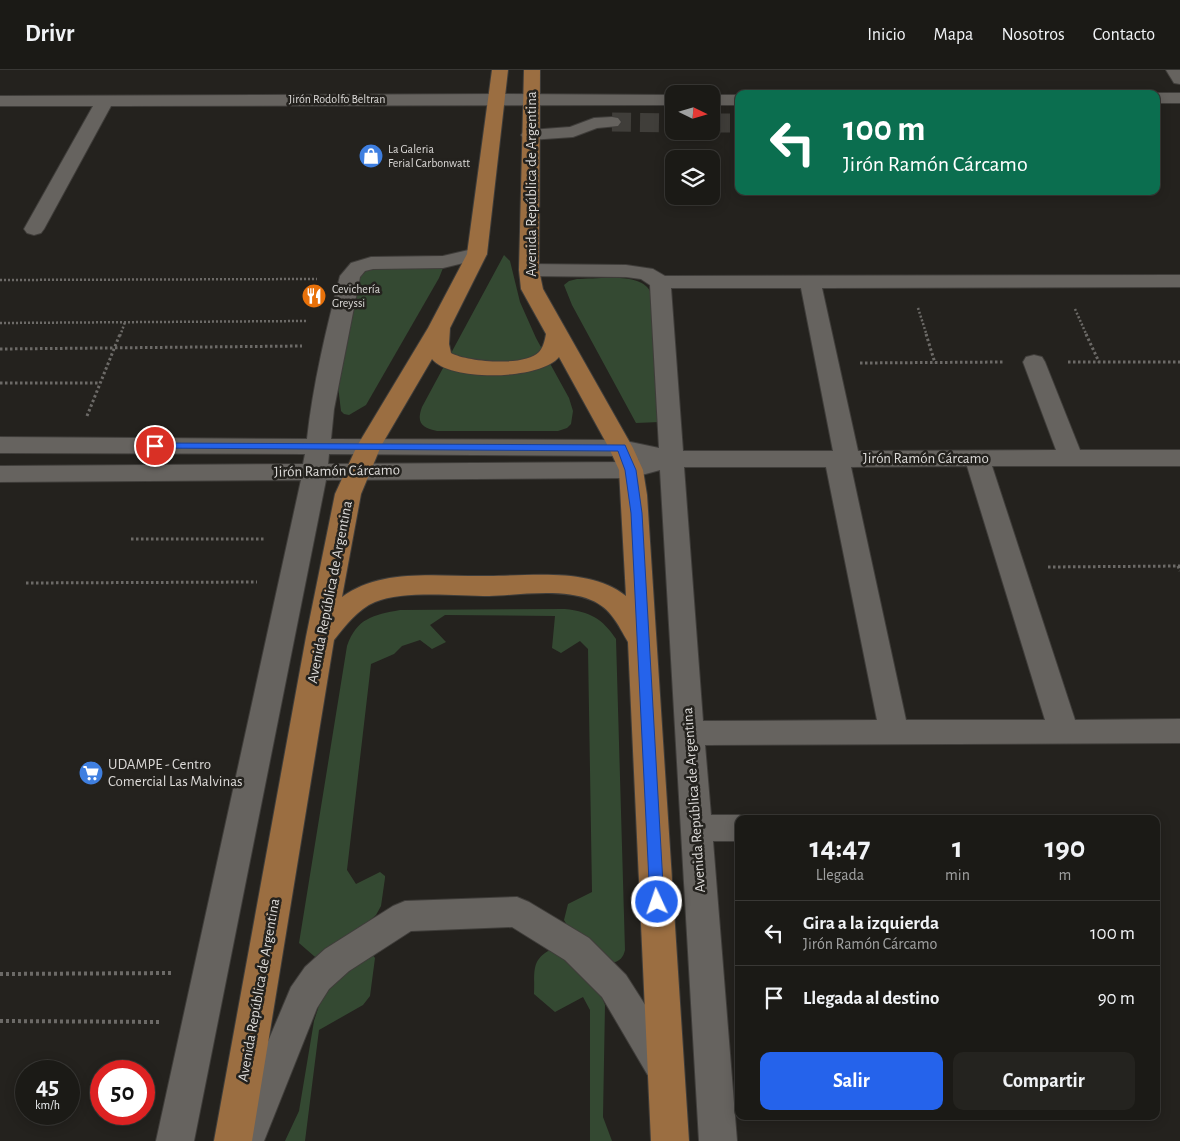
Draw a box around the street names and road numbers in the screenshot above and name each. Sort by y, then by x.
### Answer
street label: Avenida República de Argentina [524,91,539,277]
street label: Jirón Rodolfo Beltran [289,93,385,105]
street label: Jirón Ramón Cárcamo [863,451,989,466]
street label: Jirón Ramón Cárcamo [274,462,400,480]
street label: Avenida República de Argentina [305,499,355,685]
street label: Avenida República de Argentina [680,707,708,893]
street label: Avenida República de Argentina [235,897,283,1083]

